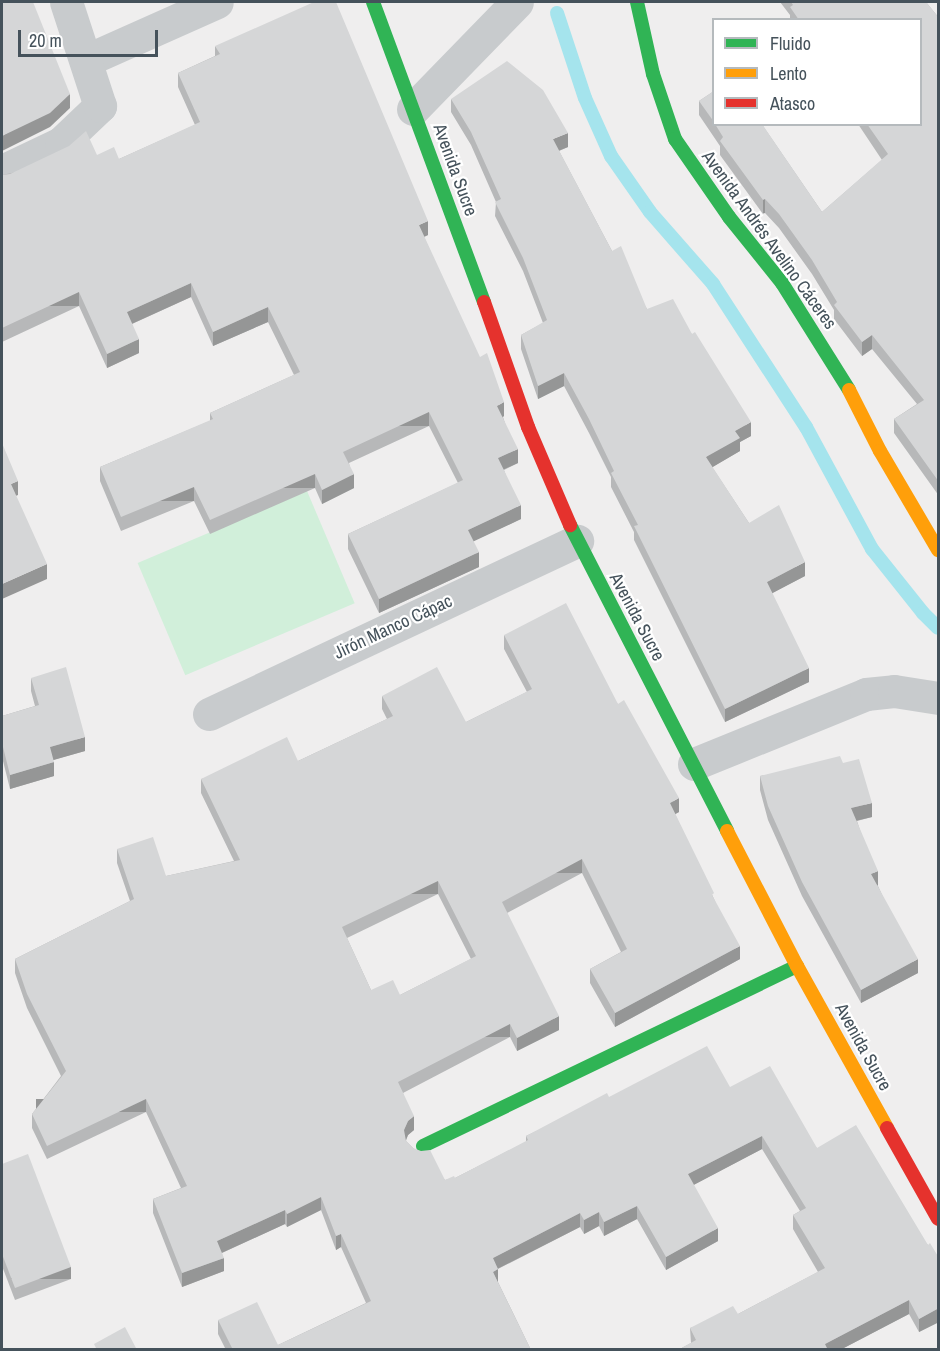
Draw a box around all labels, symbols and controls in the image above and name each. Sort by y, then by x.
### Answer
scale bar [21,18,160,56]
legend [712,18,922,126]
text: 20 m [29,28,62,53]
text: Fluido [770,31,811,56]
text: Lento [770,61,807,86]
text: Atasco [770,91,815,116]
street label: Avenida Sucre [428,121,482,219]
street label: Avenida Andrés Avelino Cáceres [697,146,841,334]
street label: Avenida Sucre [605,569,669,665]
street label: Jirón Manco Cápac [330,590,456,664]
street label: Avenida Sucre [830,1000,896,1094]

